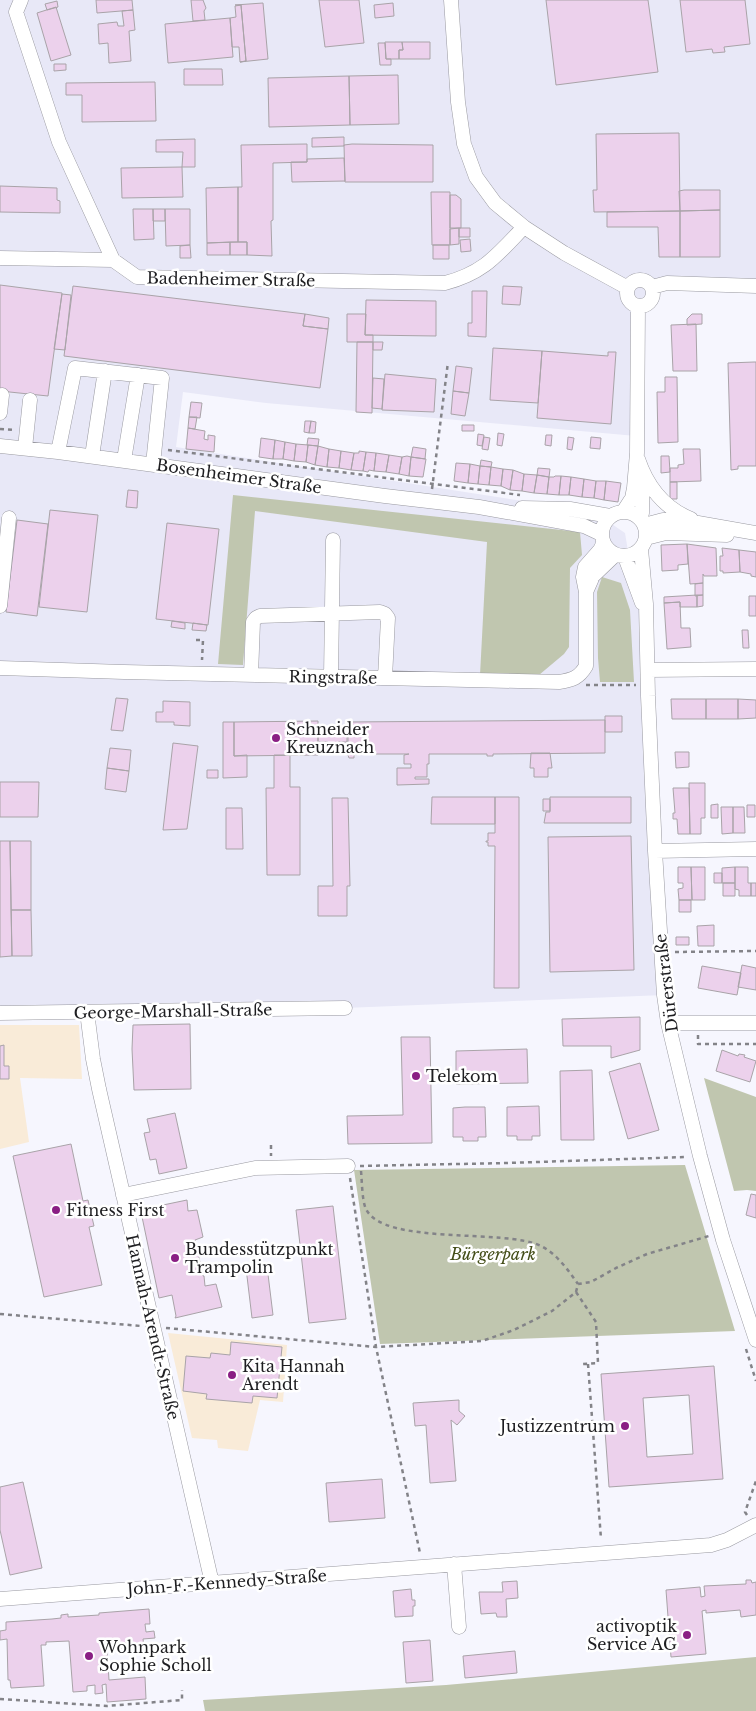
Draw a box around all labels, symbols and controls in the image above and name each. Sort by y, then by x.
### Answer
street label: Badenheimer Straße [146,268,316,290]
street label: Bosenheimer Straße [155,454,323,498]
street label: Ringstraße [289,666,377,688]
place label: Schneider Kreuznach [286,719,374,757]
marker: Schneider Kreuznach [270,732,282,744]
street label: Dürerstraße [650,933,682,1033]
street label: George-Marshall-Straße [73,999,273,1023]
place label: Telekom [426,1066,498,1086]
marker: Telekom [410,1070,422,1082]
place label: Fitness First [66,1200,165,1220]
marker: Fitness First [50,1204,62,1216]
street label: Hannah-Arendt-Straße [122,1232,184,1422]
place label: Bundesstützpunkt Trampolin [185,1239,334,1277]
park label: Bürgerpark [449,1244,536,1264]
marker: Bundesstützpunkt Trampolin [169,1252,181,1264]
place label: Kita Hannah Arendt [241,1356,345,1394]
marker: Kita Hannah Arendt [226,1369,238,1381]
place label: Justizzentrum [498,1416,615,1436]
marker: Justizzentrum [619,1420,631,1432]
street label: John-F.-Kennedy-Straße [124,1565,328,1599]
place label: activoptik Service AG [587,1616,677,1654]
marker: activoptik Service AG [681,1629,693,1641]
place label: Wohnpark Sophie Scholl [98,1637,212,1675]
marker: Wohnpark Sophie Scholl [83,1650,95,1662]

